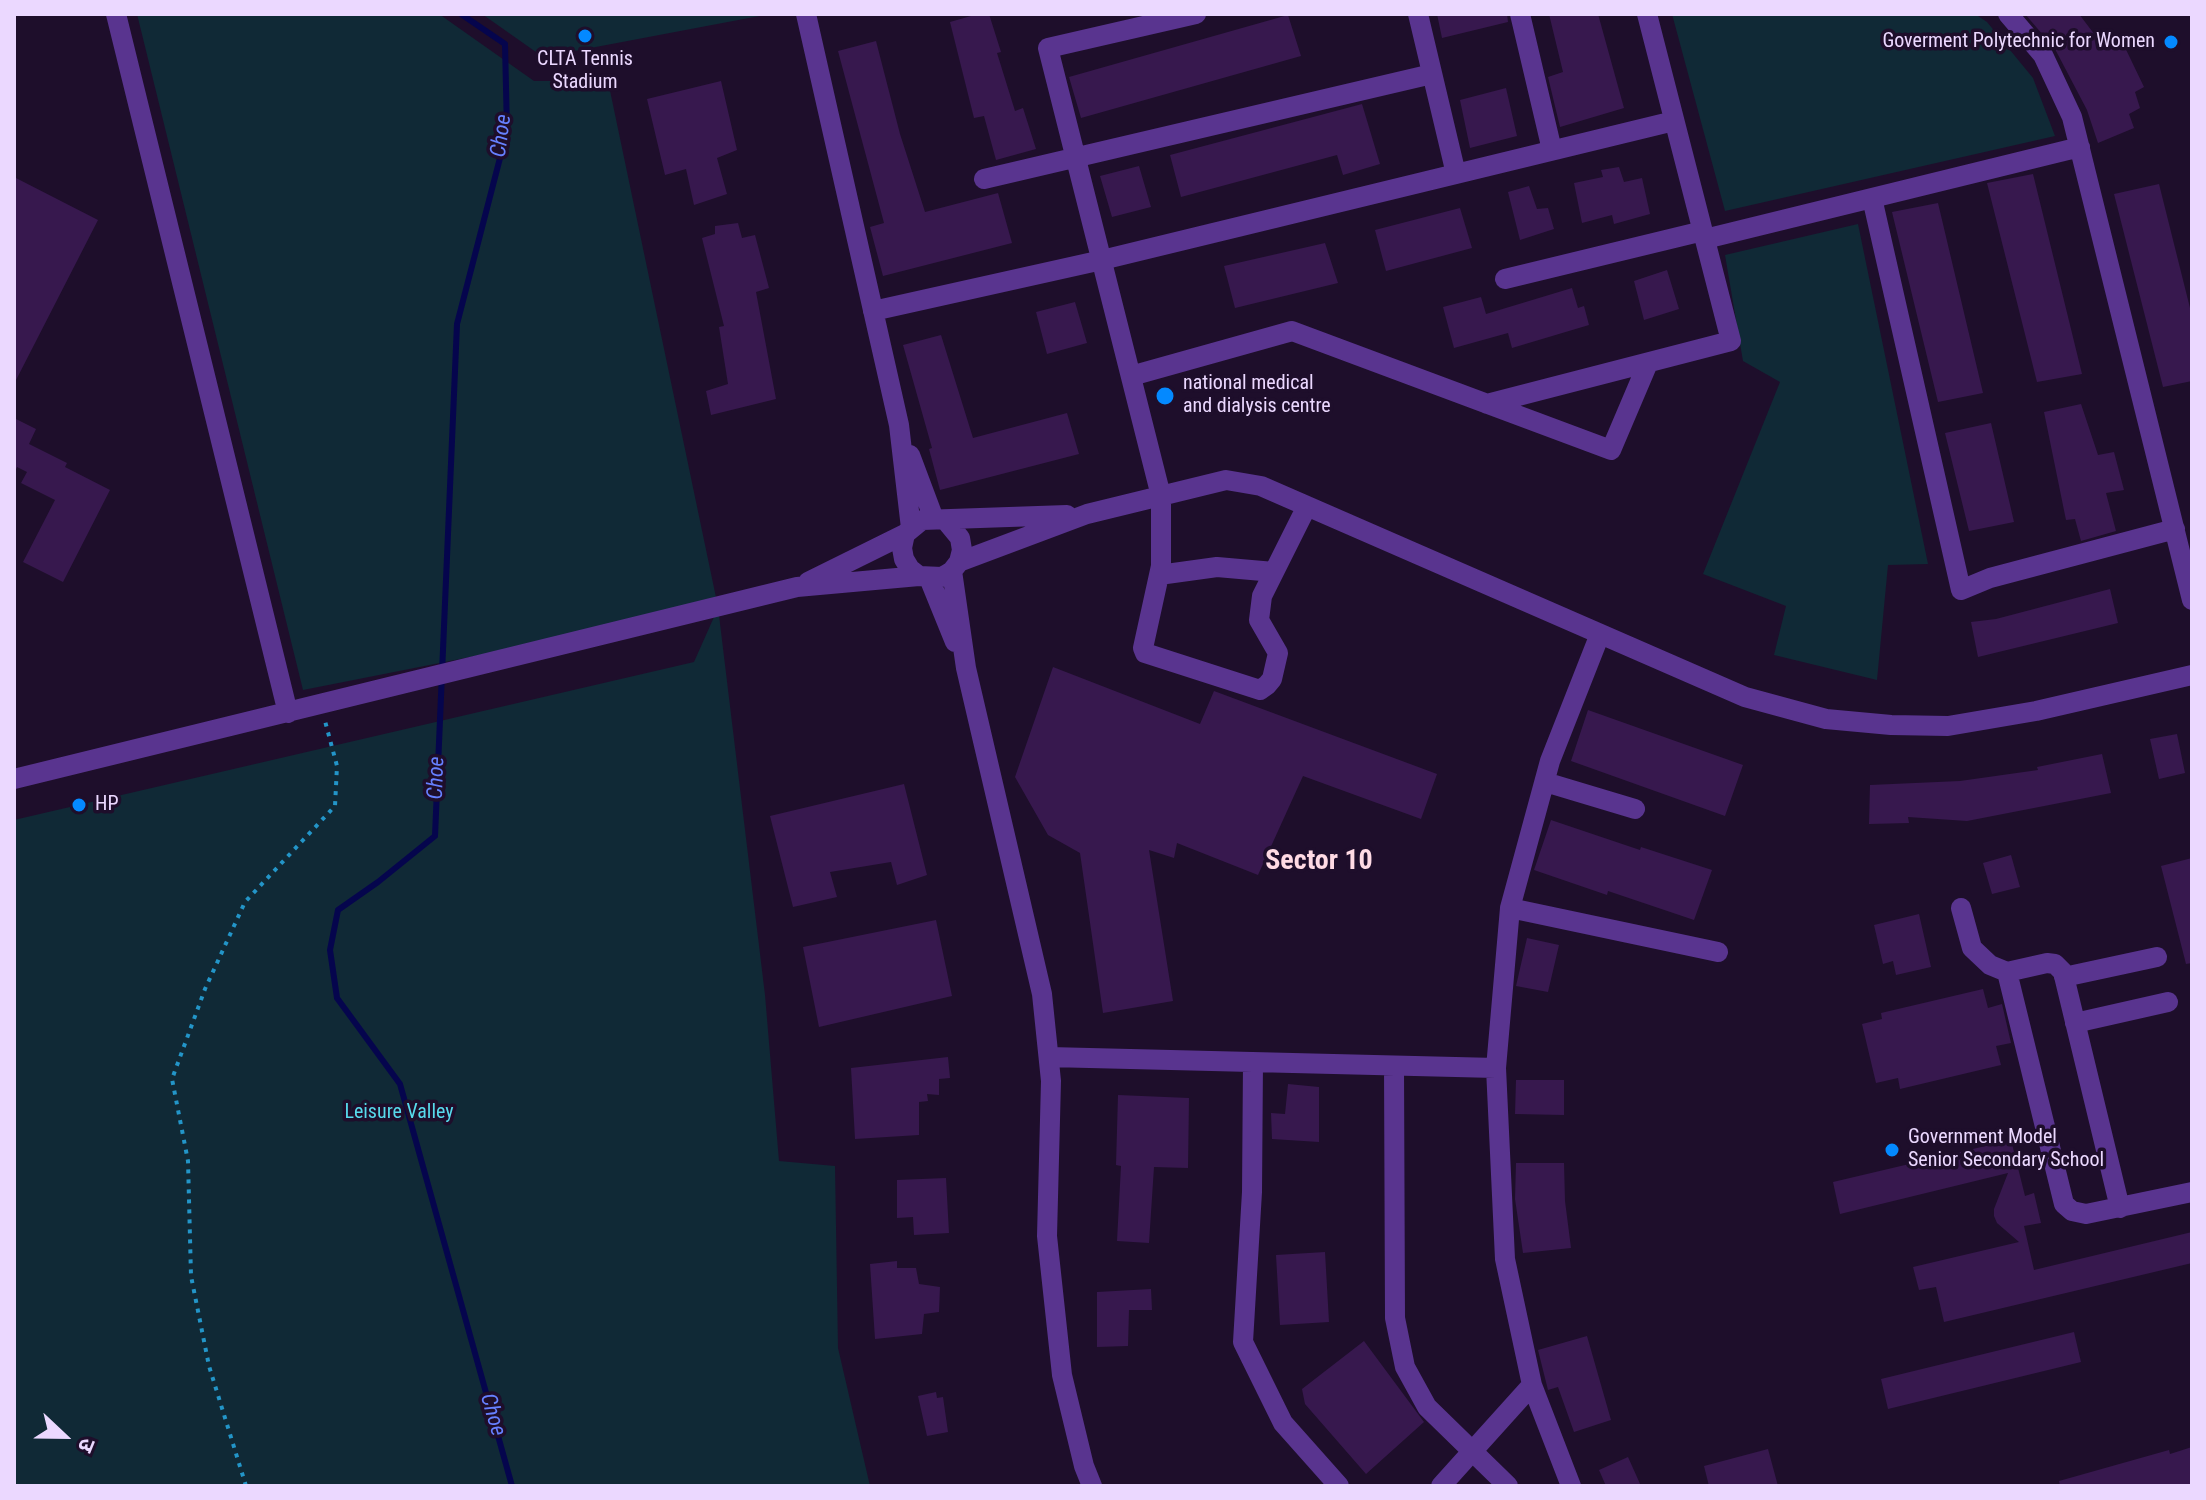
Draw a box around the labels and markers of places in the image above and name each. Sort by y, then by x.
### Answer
marker: CLTA Tennis Stadium [576,27,594,45]
place label: Goverment Polytechnic for Women [1882,30,2155,54]
marker: Goverment Polytechnic for Women [2162,33,2180,51]
place label: CLTA Tennis Stadium [537,48,633,95]
place label: national medical and dialysis centre [1183,372,1331,419]
marker: national medical and dialysis centre [1154,385,1176,407]
place label: HP [95,793,118,817]
marker: HP [70,796,88,814]
place label: Government Model Senior Secondary School [1908,1126,2104,1173]
marker: Government Model Senior Secondary School [1883,1141,1901,1159]

